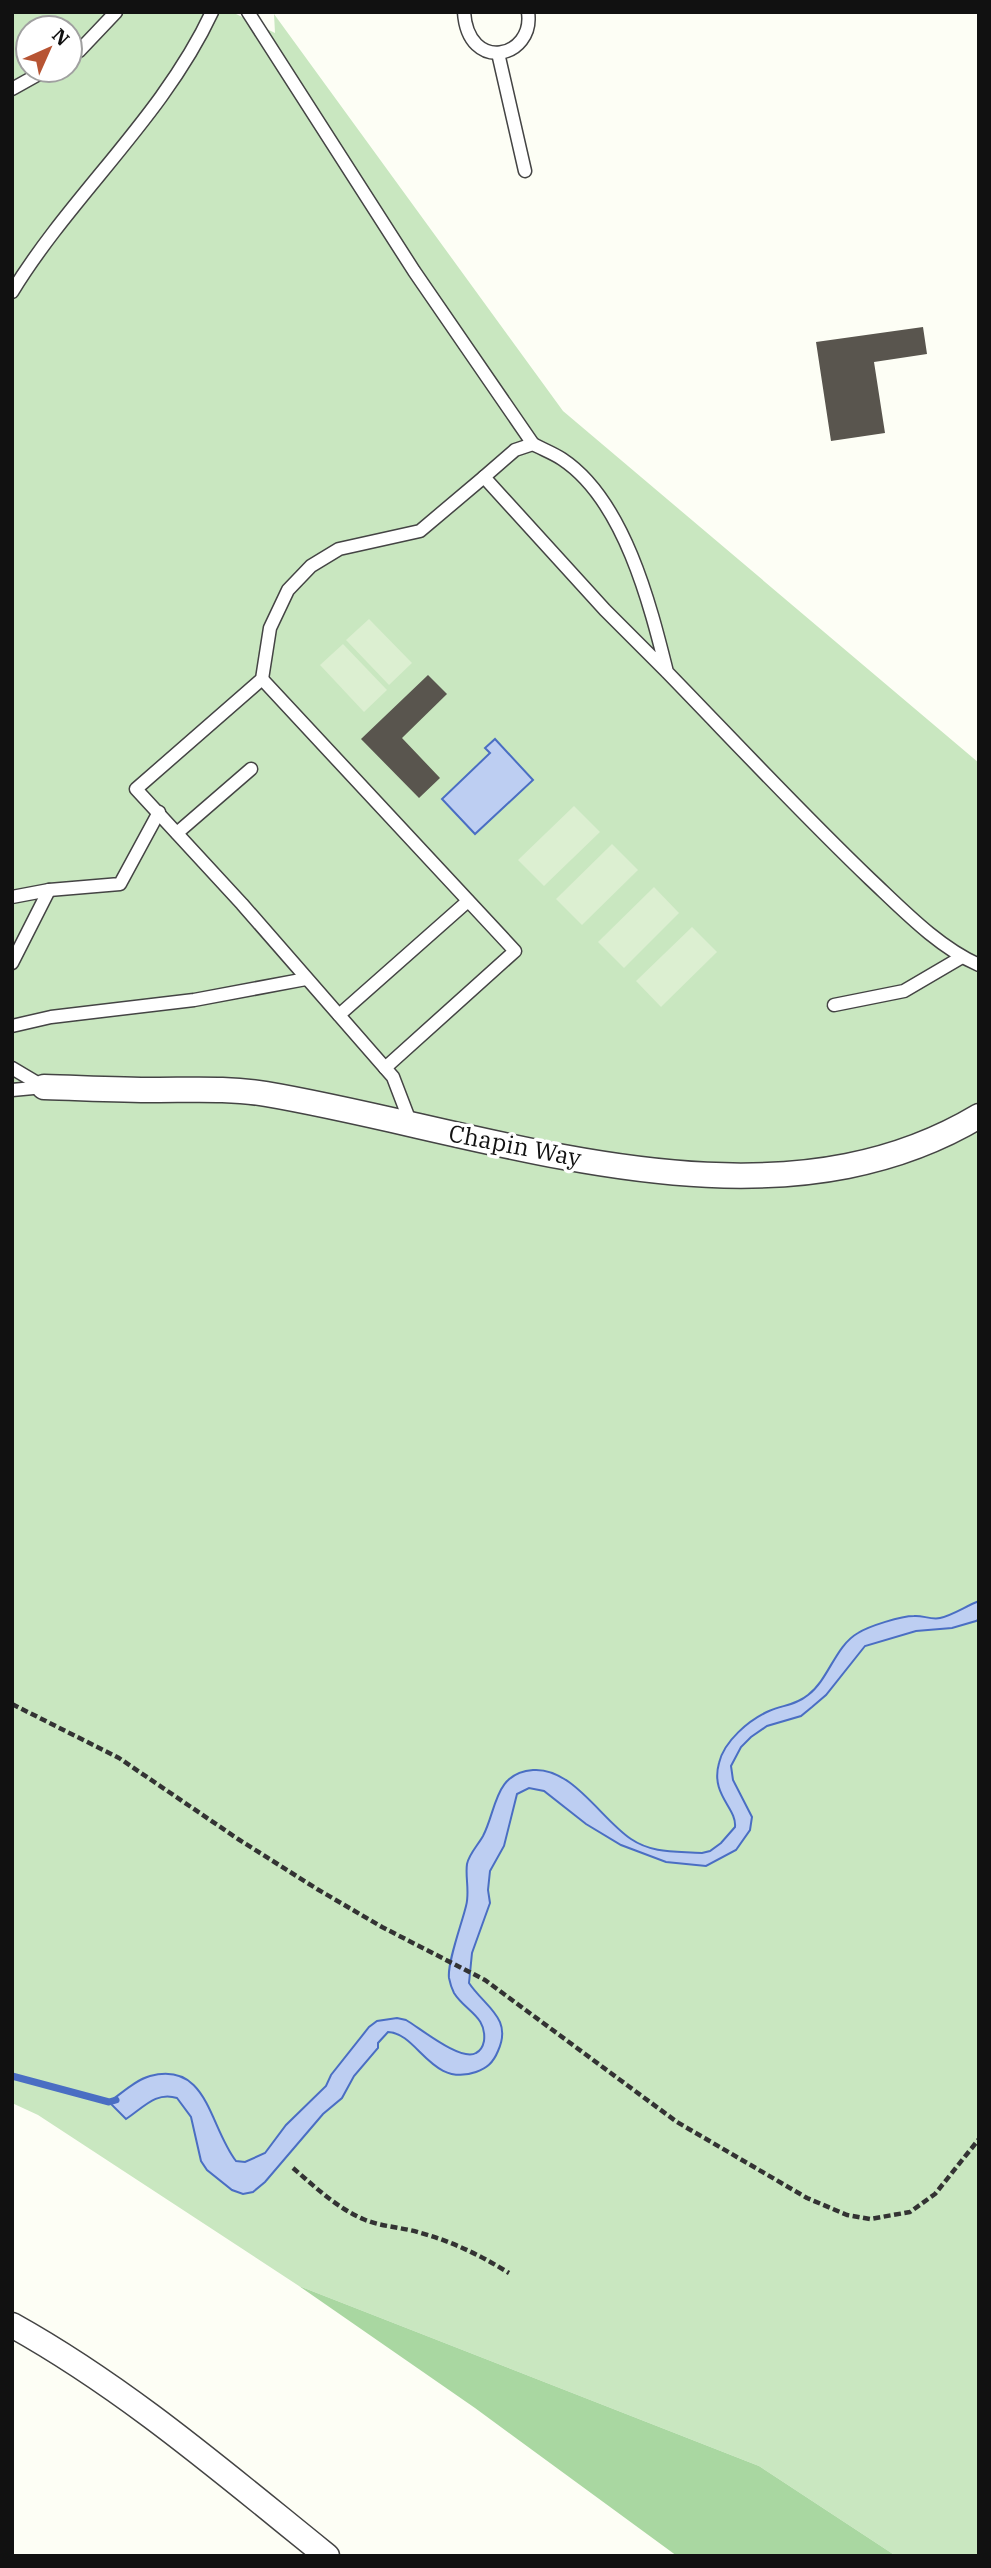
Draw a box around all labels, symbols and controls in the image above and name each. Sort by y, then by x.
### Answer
north arrow [14,14,84,84]
text: N [47,23,75,51]
street label: Chapin Way [446,1116,584,1174]

